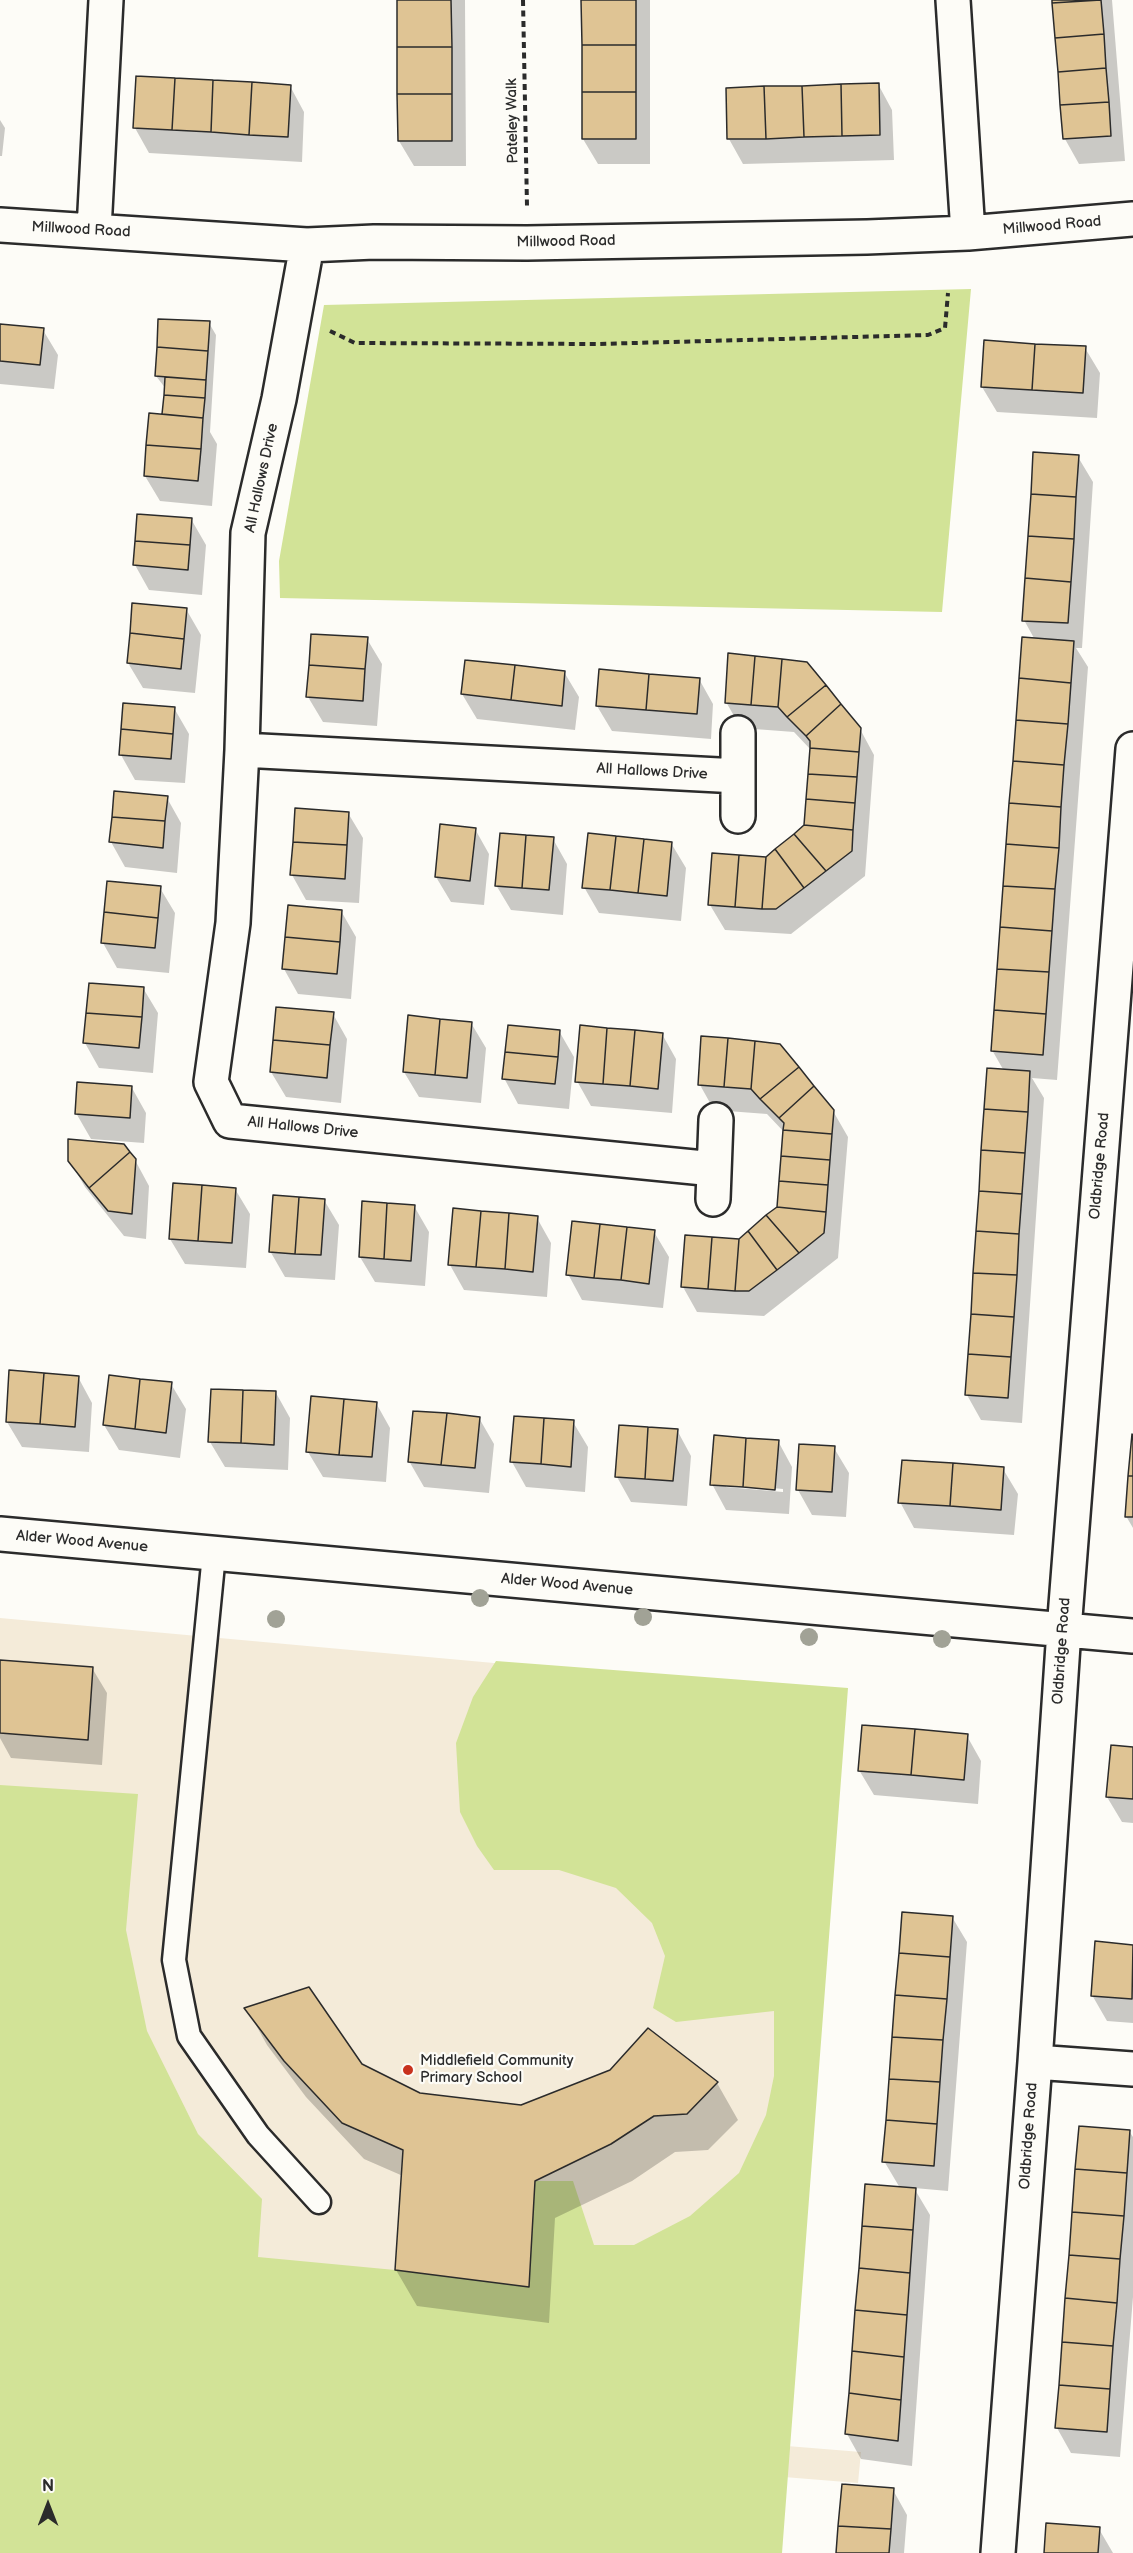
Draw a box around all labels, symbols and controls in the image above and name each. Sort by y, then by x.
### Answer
street label: Pateley Walk [503,78,523,164]
street label: Millwood Road [1002,213,1102,239]
street label: Millwood Road [31,218,131,242]
street label: Millwood Road [516,232,616,252]
street label: All Hallows Drive [242,422,282,534]
street label: All Hallows Drive [596,760,708,784]
street label: Oldbridge Road [1086,1112,1114,1220]
street label: All Hallows Drive [247,1113,359,1143]
street label: Alder Wood Avenue [15,1527,149,1557]
street label: Alder Wood Avenue [500,1570,634,1600]
street label: Oldbridge Road [1049,1597,1075,1705]
place label: Middlefield Community Primary School [420,2052,573,2087]
marker: Middlefield Community Primary School [401,2063,415,2077]
street label: Oldbridge Road [1016,2082,1042,2190]
north arrow [18,2475,78,2535]
text: N [42,2477,54,2496]

